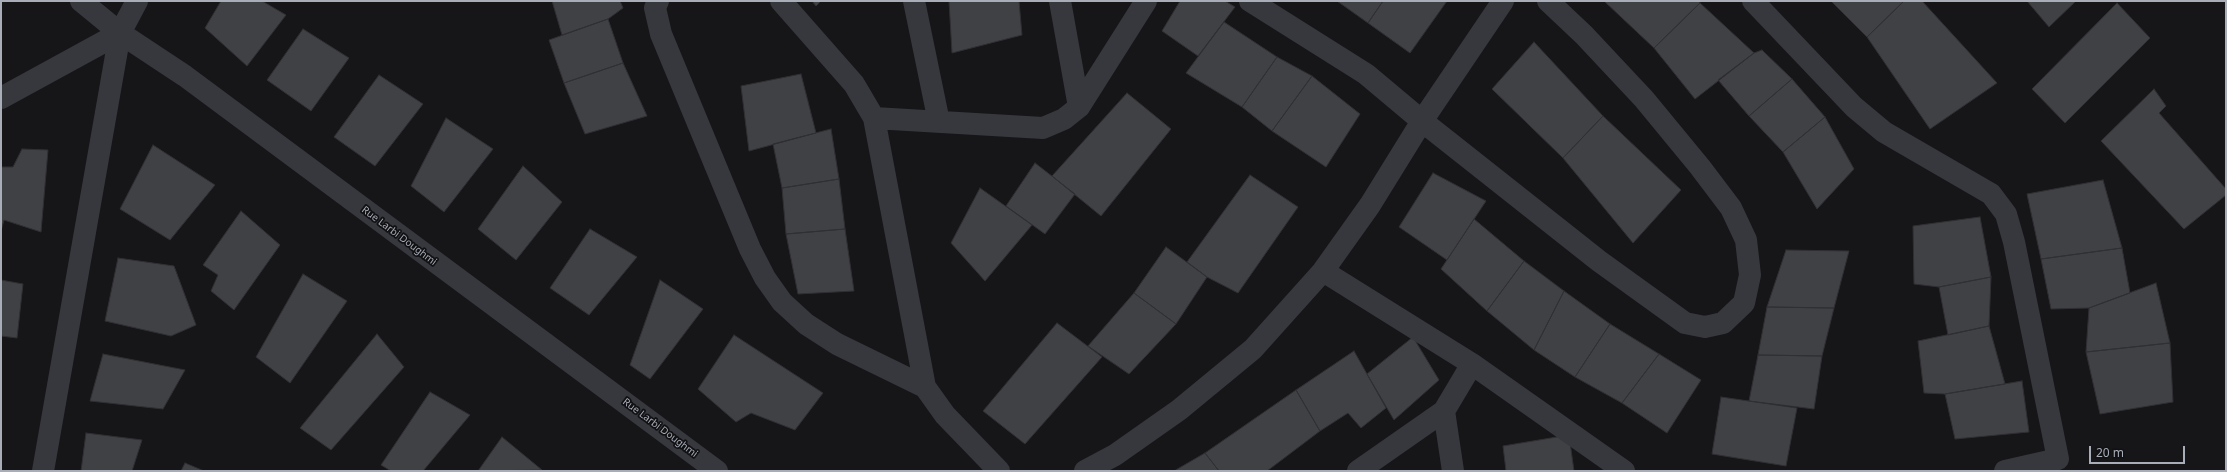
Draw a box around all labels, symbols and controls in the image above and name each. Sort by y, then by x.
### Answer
street label: Rue Larbi Doughmi [359,204,439,268]
street label: Rue Larbi Doughmi [620,396,700,460]
scale bar [2091,438,2187,464]
text: 20 m [2096,444,2124,461]

